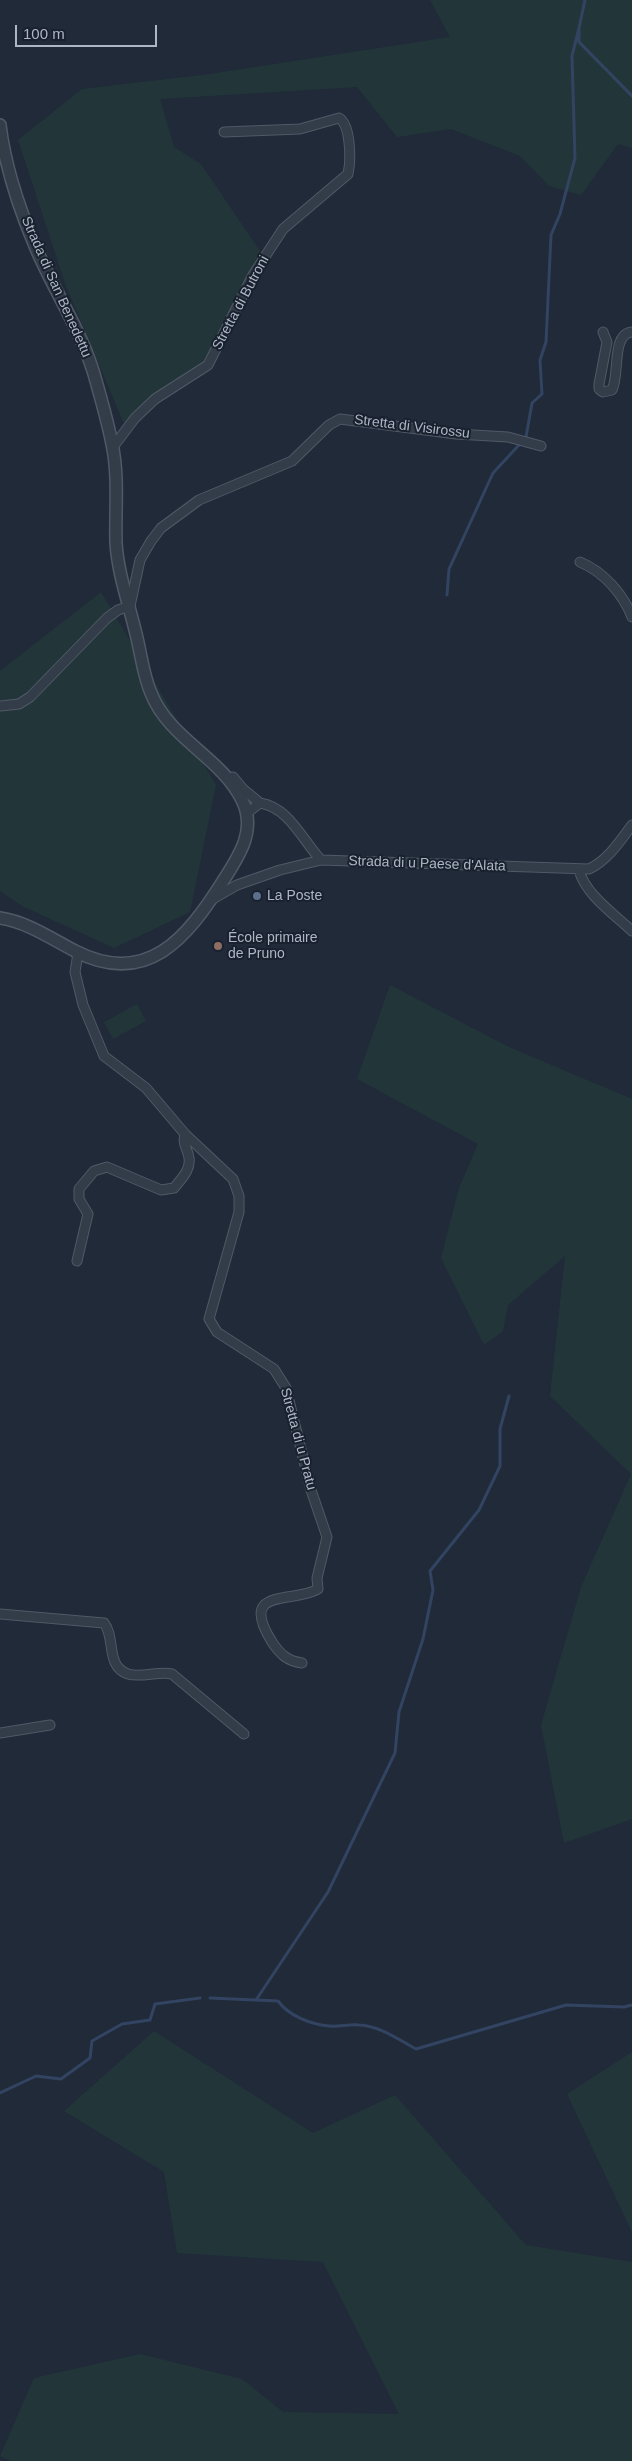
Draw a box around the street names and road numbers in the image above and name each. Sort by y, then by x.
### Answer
street label: Strada di San Benedettu [17,214,95,360]
street label: Stretta di Butroni [209,253,273,353]
street label: Stretta di Visirossu [353,412,471,442]
street label: Strada di u Paese d'Alata [348,853,506,875]
street label: Stretta di u Pratu [276,1386,320,1492]

